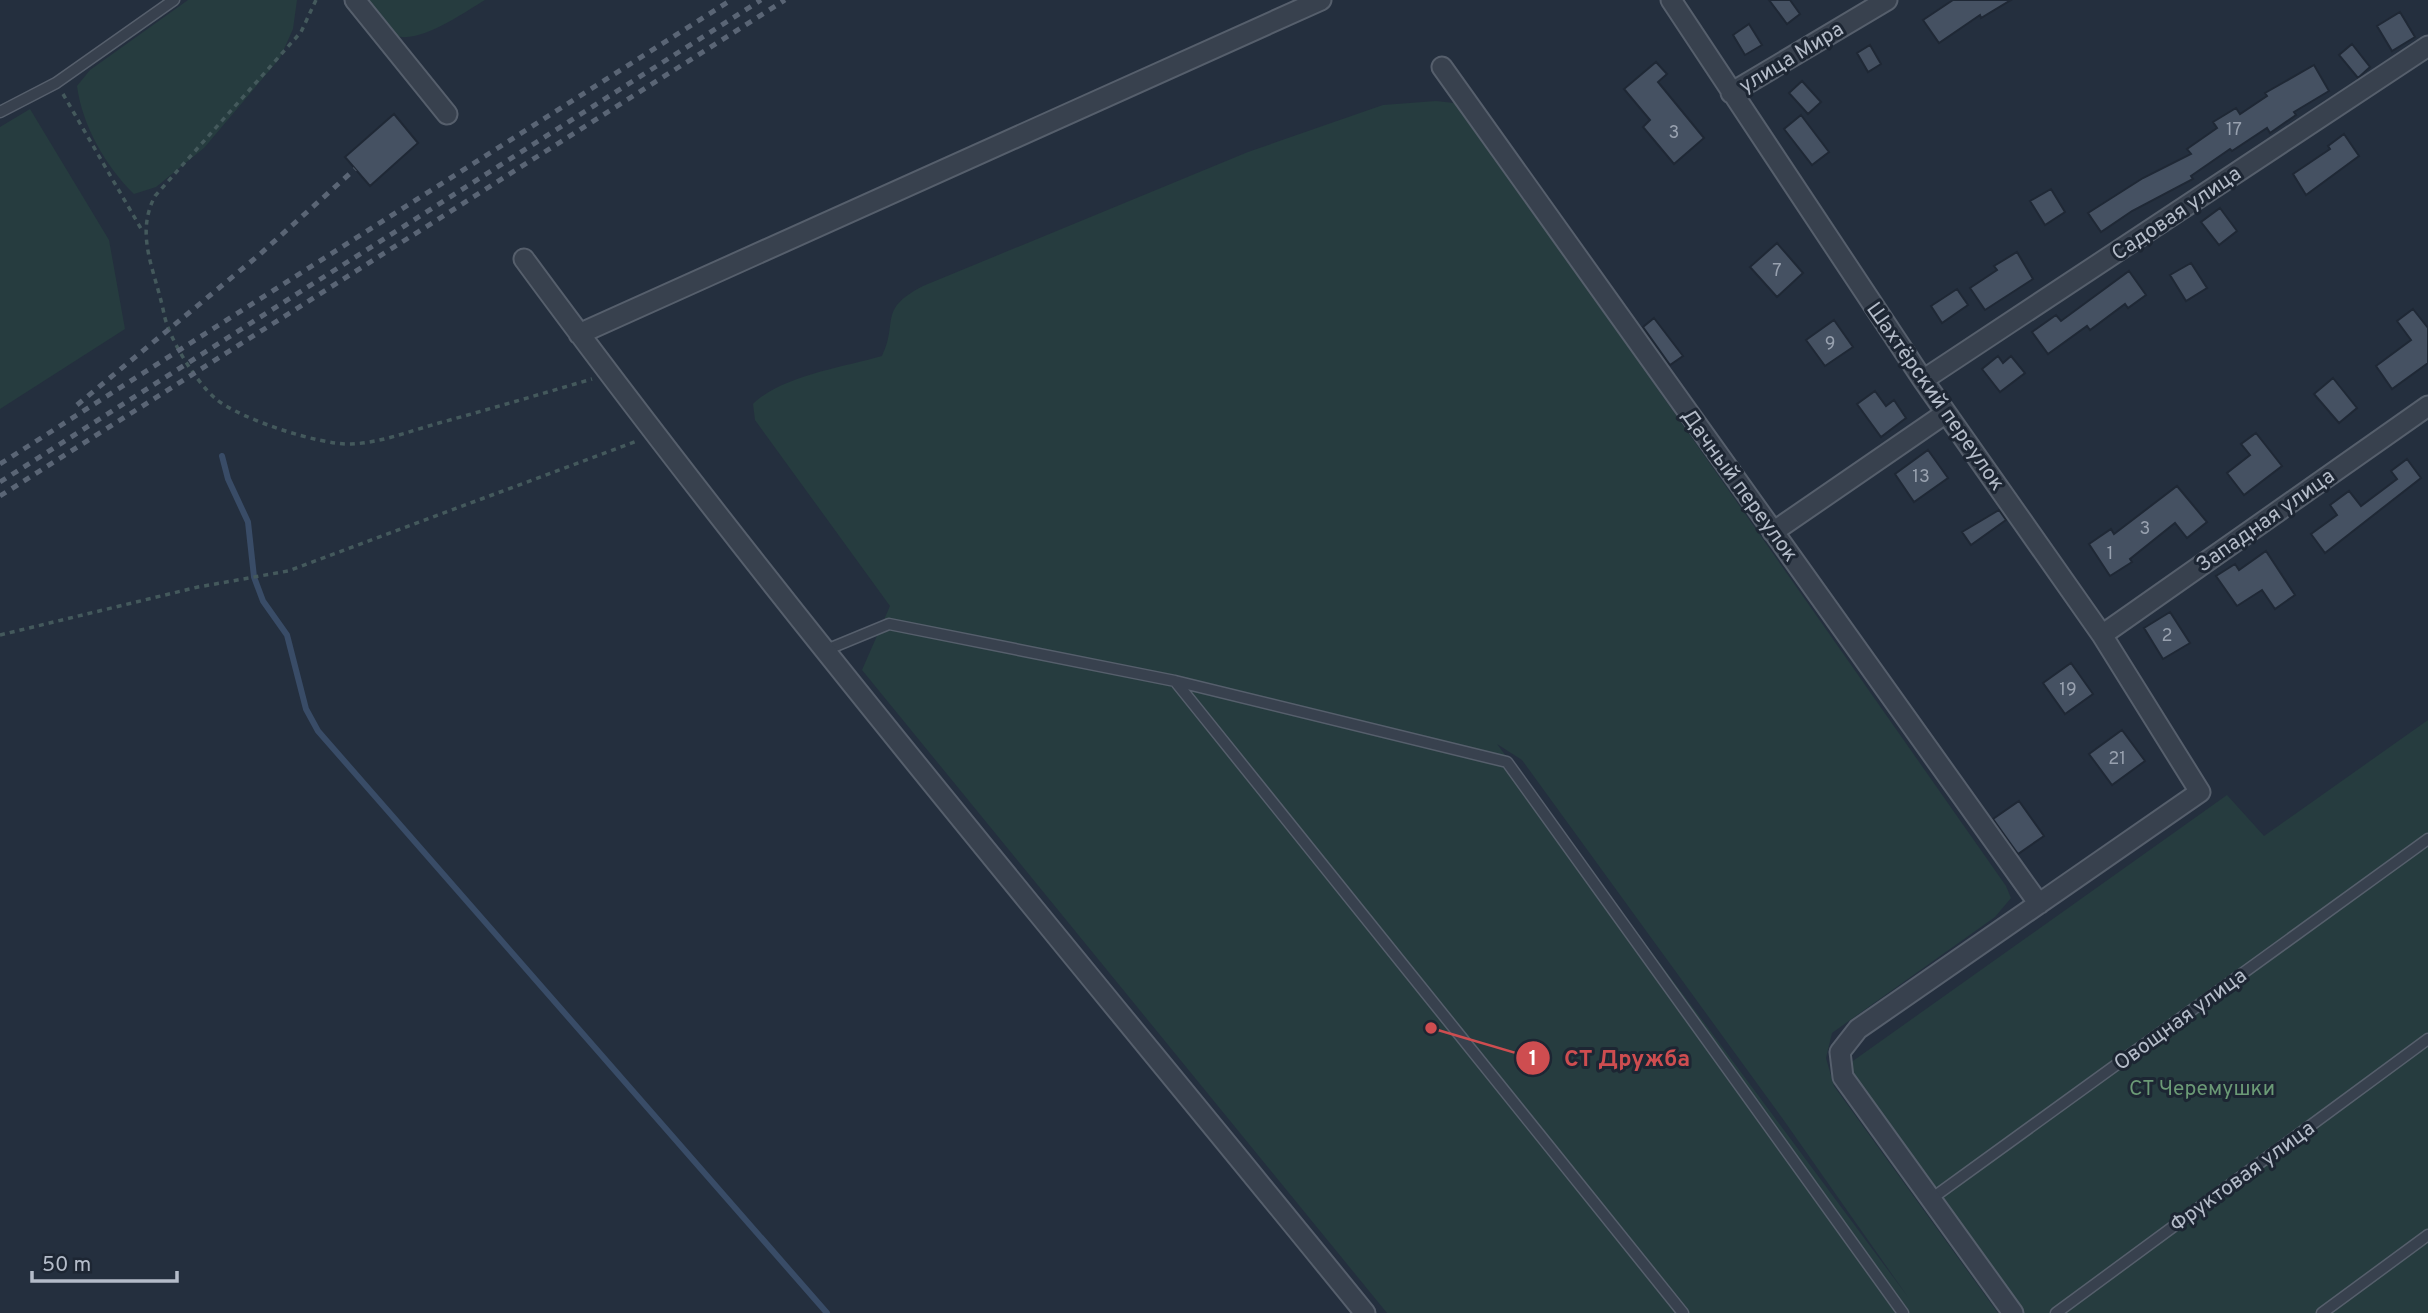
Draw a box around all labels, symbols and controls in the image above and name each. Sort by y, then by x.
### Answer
street label: улица Мира [1734,16,1849,100]
house number: 17 [2226,119,2242,142]
house number: 3 [1669,122,1679,145]
street label: Садовая улица [2107,161,2247,268]
house number: 7 [1772,260,1782,283]
street label: Шахтёрский переулок [1859,297,2010,496]
house number: 9 [1825,333,1835,356]
street label: Дачный переулок [1674,404,1803,568]
street label: Западная улица [2191,463,2340,579]
house number: 13 [1912,466,1930,489]
house number: 3 [2140,518,2150,541]
house number: 1 [2107,543,2113,566]
house number: 2 [2161,625,2173,648]
house number: 19 [2059,679,2077,702]
house number: 21 [2108,748,2126,771]
street label: Овощная улица [2109,963,2253,1078]
callout: СТ Дружба [1515,1036,1704,1080]
text: 1 [1529,1046,1537,1073]
text: СТ Дружба [1564,1046,1690,1075]
park label: СТ Черемушки [2129,1076,2275,1103]
street label: Фруктовая улица [2165,1115,2321,1239]
scale bar [32,1240,177,1284]
text: 50 m [42,1252,91,1279]

